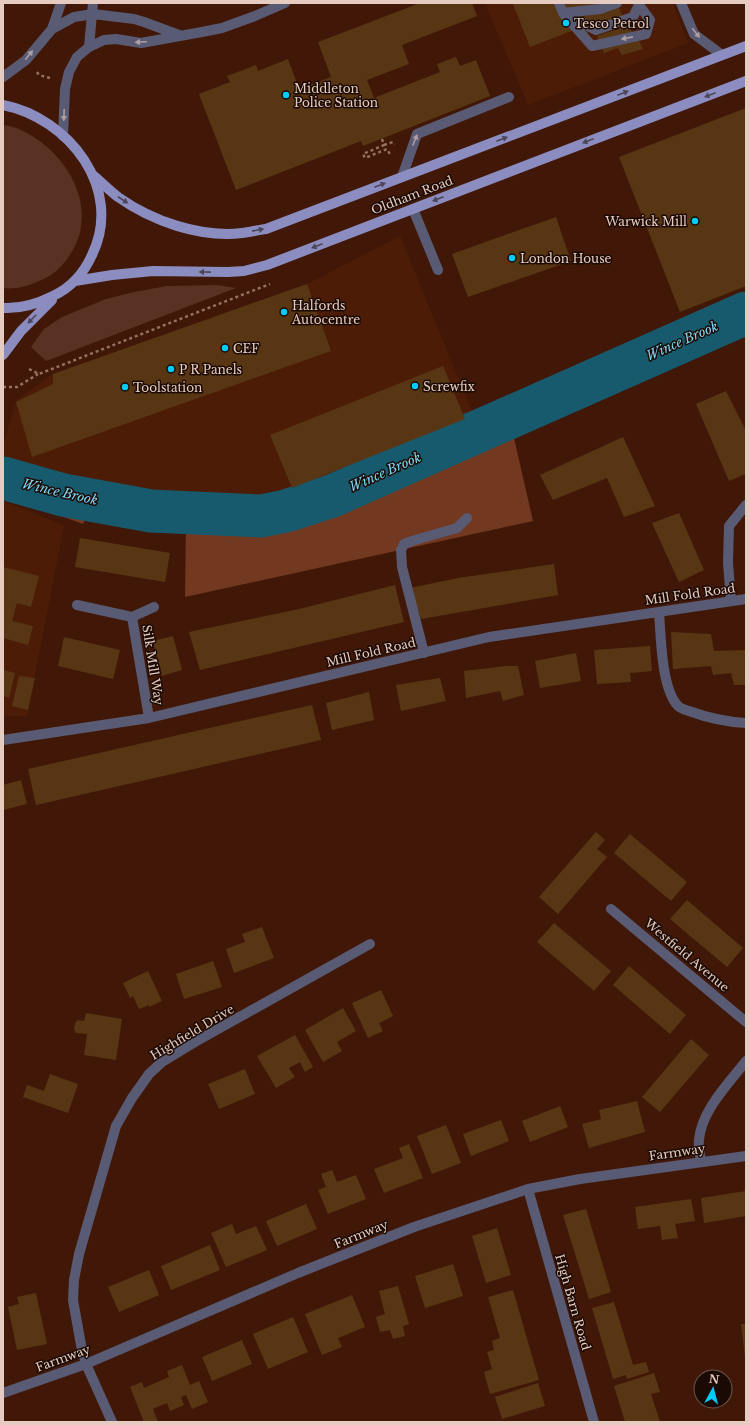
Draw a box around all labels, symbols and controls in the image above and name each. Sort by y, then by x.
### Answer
place label: Tesco Petrol [574,16,649,31]
marker: Tesco Petrol [561,18,571,28]
one-way arrow [692,28,700,38]
one-way arrow [621,35,633,41]
one-way arrow [134,39,147,45]
one-way arrow [25,50,34,60]
place label: Middleton Police Station [294,81,378,110]
one-way arrow [618,89,630,95]
marker: Middleton Police Station [281,90,291,100]
one-way arrow [703,92,715,98]
one-way arrow [61,109,67,122]
one-way arrow [413,134,419,146]
one-way arrow [496,135,508,141]
one-way arrow [582,139,594,145]
street label: Oldham Road [369,173,455,217]
one-way arrow [375,182,387,188]
one-way arrow [117,196,128,203]
one-way arrow [432,197,444,203]
place label: Warwick Mill [604,214,687,229]
marker: Warwick Mill [690,216,700,226]
one-way arrow [252,227,265,233]
one-way arrow [310,243,322,249]
place label: London House [520,251,612,266]
marker: London House [507,253,517,263]
one-way arrow [198,269,211,275]
place label: Halfords Autocentre [291,298,360,327]
marker: Halfords Autocentre [279,307,289,317]
one-way arrow [28,314,37,325]
water label: Wince Brook [643,317,721,364]
place label: CEF [233,341,259,356]
marker: CEF [220,343,230,353]
place label: P R Panels [179,362,242,377]
marker: P R Panels [166,364,176,374]
place label: Screwfix [423,379,476,394]
place label: Toolstation [133,380,202,395]
marker: Screwfix [410,381,420,391]
marker: Toolstation [120,382,130,392]
water label: Wince Brook [346,448,424,495]
water label: Wince Brook [21,475,100,509]
street label: Mill Fold Road [644,580,736,608]
street label: Silk Mill Way [139,624,167,707]
street label: Mill Fold Road [325,634,417,670]
street label: Westfield Avenue [641,915,732,995]
street label: Highfield Drive [147,1001,237,1063]
street label: Farmway [648,1141,706,1163]
street label: Farmway [332,1216,390,1252]
street label: High Barn Road [552,1252,594,1352]
street label: Farmway [34,1341,93,1375]
north arrow [693,1369,733,1409]
text: N [708,1371,721,1387]

